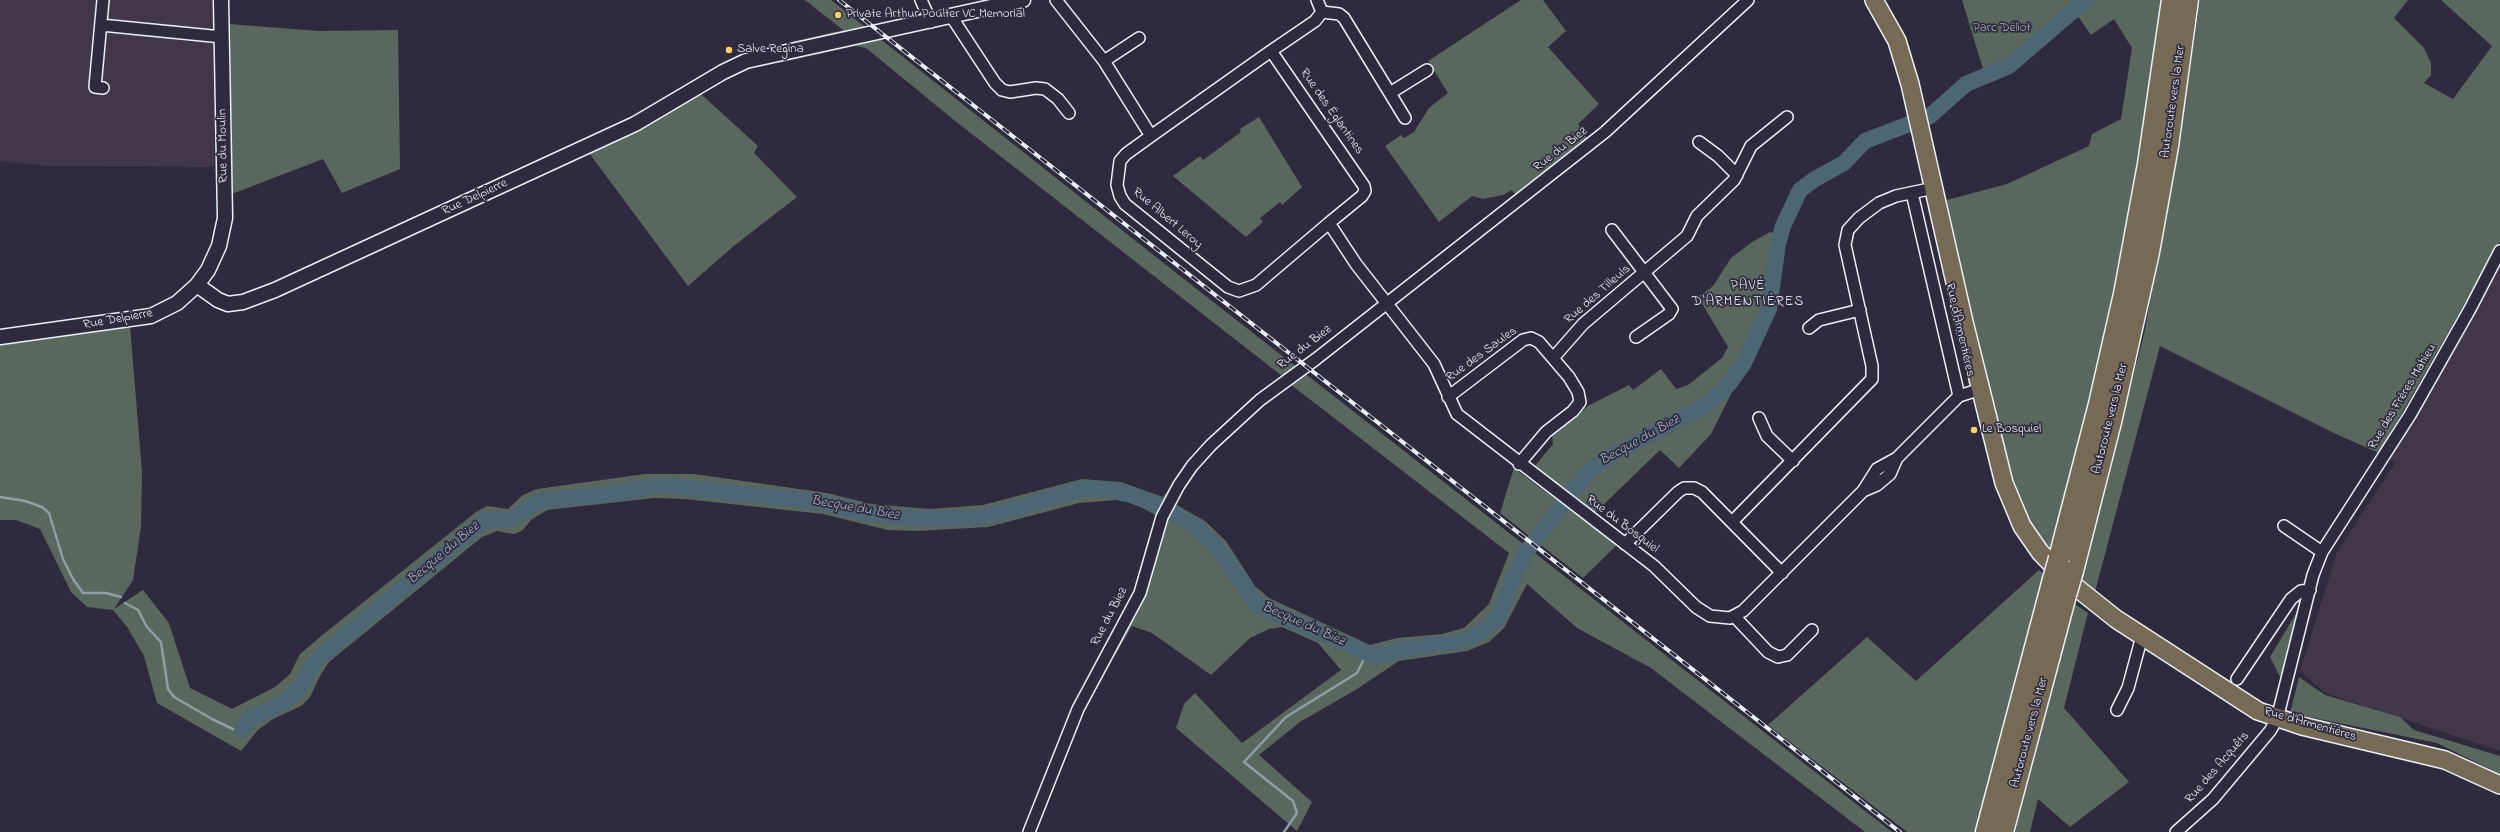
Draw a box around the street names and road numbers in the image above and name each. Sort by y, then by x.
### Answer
street label: Autoroute vers la Mer [2158,45,2190,159]
street label: Rue des Églantines [1296,66,1366,158]
street label: Rue du Moulin [216,109,232,183]
street label: Rue du Biez [1531,124,1591,176]
street label: Rue Delpierre [440,176,510,220]
street label: Rue Albert Leroy [1129,185,1205,253]
street label: Rue des Tilleuls [1562,262,1634,328]
street label: Rue d'Armentières [1941,282,1977,378]
street label: Rue Delpierre [82,306,154,334]
street label: Rue du Biez [1275,323,1335,373]
street label: Rue des Saules [1443,324,1521,386]
street label: Rue des Frères Mahieu [2365,341,2441,453]
street label: Autoroute vers la Mer [2090,362,2132,476]
street label: Rue du Bosquiel [1583,493,1661,557]
street label: Rue du Biez [1088,585,1132,649]
street label: Autoroute vers la Mer [2008,676,2052,790]
street label: Rue d'Armentières [2262,704,2358,746]
street label: Rue des Acquêts [2183,729,2253,807]

